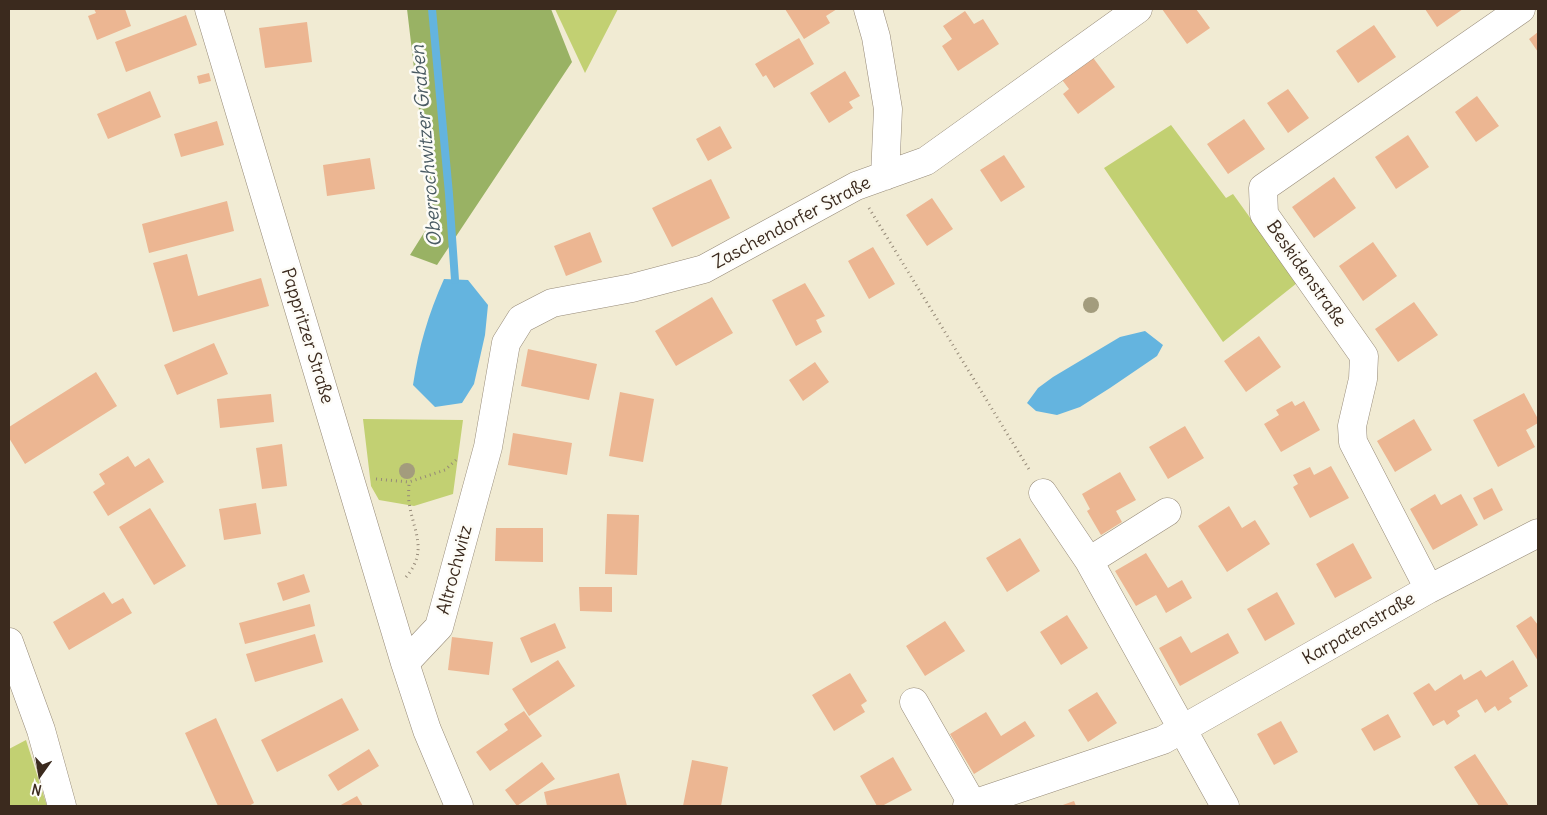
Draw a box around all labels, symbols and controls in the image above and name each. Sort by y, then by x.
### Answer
water label: Oberrochwitzer Graben [407,44,447,248]
street label: Zaschendorfer Straße [709,172,875,274]
street label: Beskidenstraße [1261,217,1351,331]
street label: Pappritzer Straße [276,265,338,407]
street label: Altrochwitz [433,523,477,617]
street label: Karpatenstraße [1299,588,1419,670]
north arrow [15,750,65,800]
text: N [30,780,43,799]

